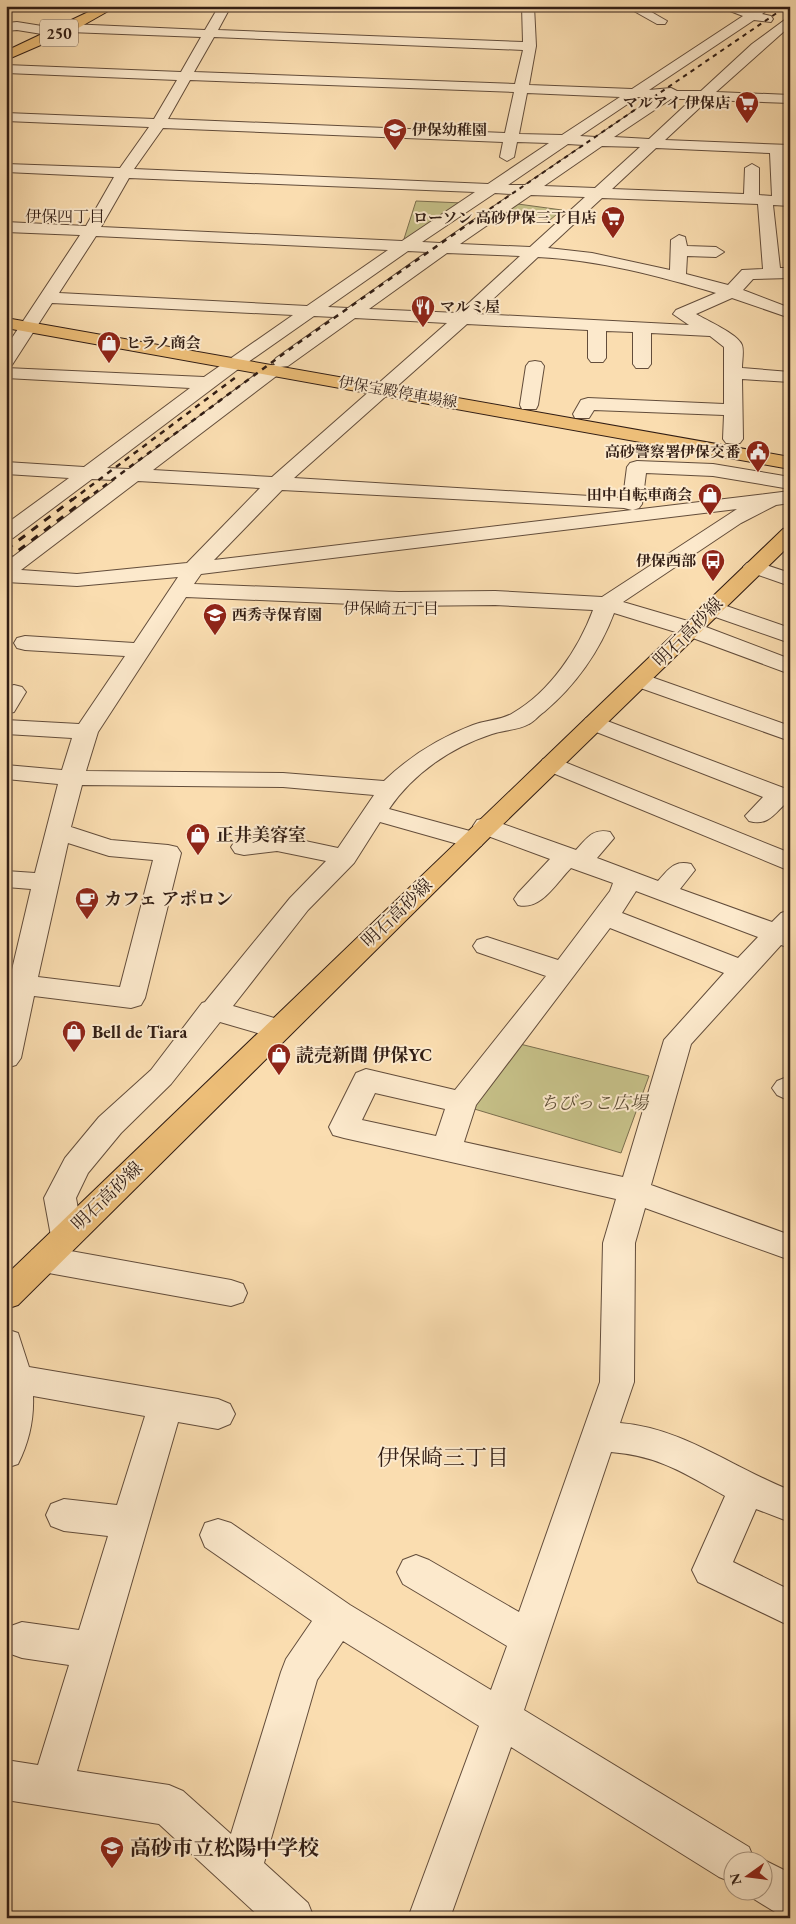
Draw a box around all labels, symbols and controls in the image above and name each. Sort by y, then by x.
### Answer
road number: 250 [40,19,78,46]
supermarket icon: マルアイ 伊保店 [734,90,760,124]
place label: マルアイ 伊保店 [623,93,730,112]
school or university icon: 伊保幼稚園 [382,117,408,151]
place label: 伊保幼稚園 [412,120,487,139]
supermarket icon: ローソン 高砂伊保三丁目店 [600,205,626,239]
district label: 伊保四丁目 [25,206,105,227]
place label: ローソン 高砂伊保三丁目店 [413,208,596,227]
restaurant icon: マルミ屋 [410,294,436,328]
place label: マルミ屋 [440,297,500,316]
shop icon: ヒラノ商会 [96,330,122,364]
place label: ヒラノ商会 [126,333,201,352]
street label: 伊保宝殿停車場線 [337,372,459,411]
public building icon: 高砂警察署伊保交番 [745,439,771,473]
place label: 高砂警察署伊保交番 [605,442,741,461]
shop icon: 田中自転車商会 [697,482,723,516]
place label: 田中自転車商会 [587,485,692,504]
bus stop icon: 伊保西部 [700,548,726,582]
place label: 伊保西部 [636,551,697,570]
street label: 明石高砂線 [648,592,728,672]
district label: 伊保崎五丁目 [343,598,439,619]
school or university icon: 西秀寺保育園 [202,602,228,636]
place label: 西秀寺保育園 [232,605,322,624]
shop icon: 正井美容室 [185,822,211,856]
place label: 正井美容室 [216,823,306,846]
street label: 明石高砂線 [356,873,437,952]
cafe icon: カフェ アポロン [74,886,100,920]
place label: カフェ アポロン [104,887,233,910]
shop icon: Bell de Tiara [61,1019,87,1053]
place label: Bell de Tiara [92,1020,188,1043]
shop icon: 読売新聞 伊保YC [266,1042,292,1076]
place label: 読売新聞 伊保YC [296,1043,432,1066]
park label: ちびっこ広場 [540,1091,650,1114]
street label: 明石高砂線 [66,1156,147,1235]
district label: 伊保崎三丁目 [377,1443,509,1472]
place label: 高砂市立松陽中学校 [130,1834,319,1861]
school or university icon: 高砂市立松陽中学校 [99,1835,125,1869]
north arrow [724,1852,774,1902]
text: N [725,1871,745,1887]

